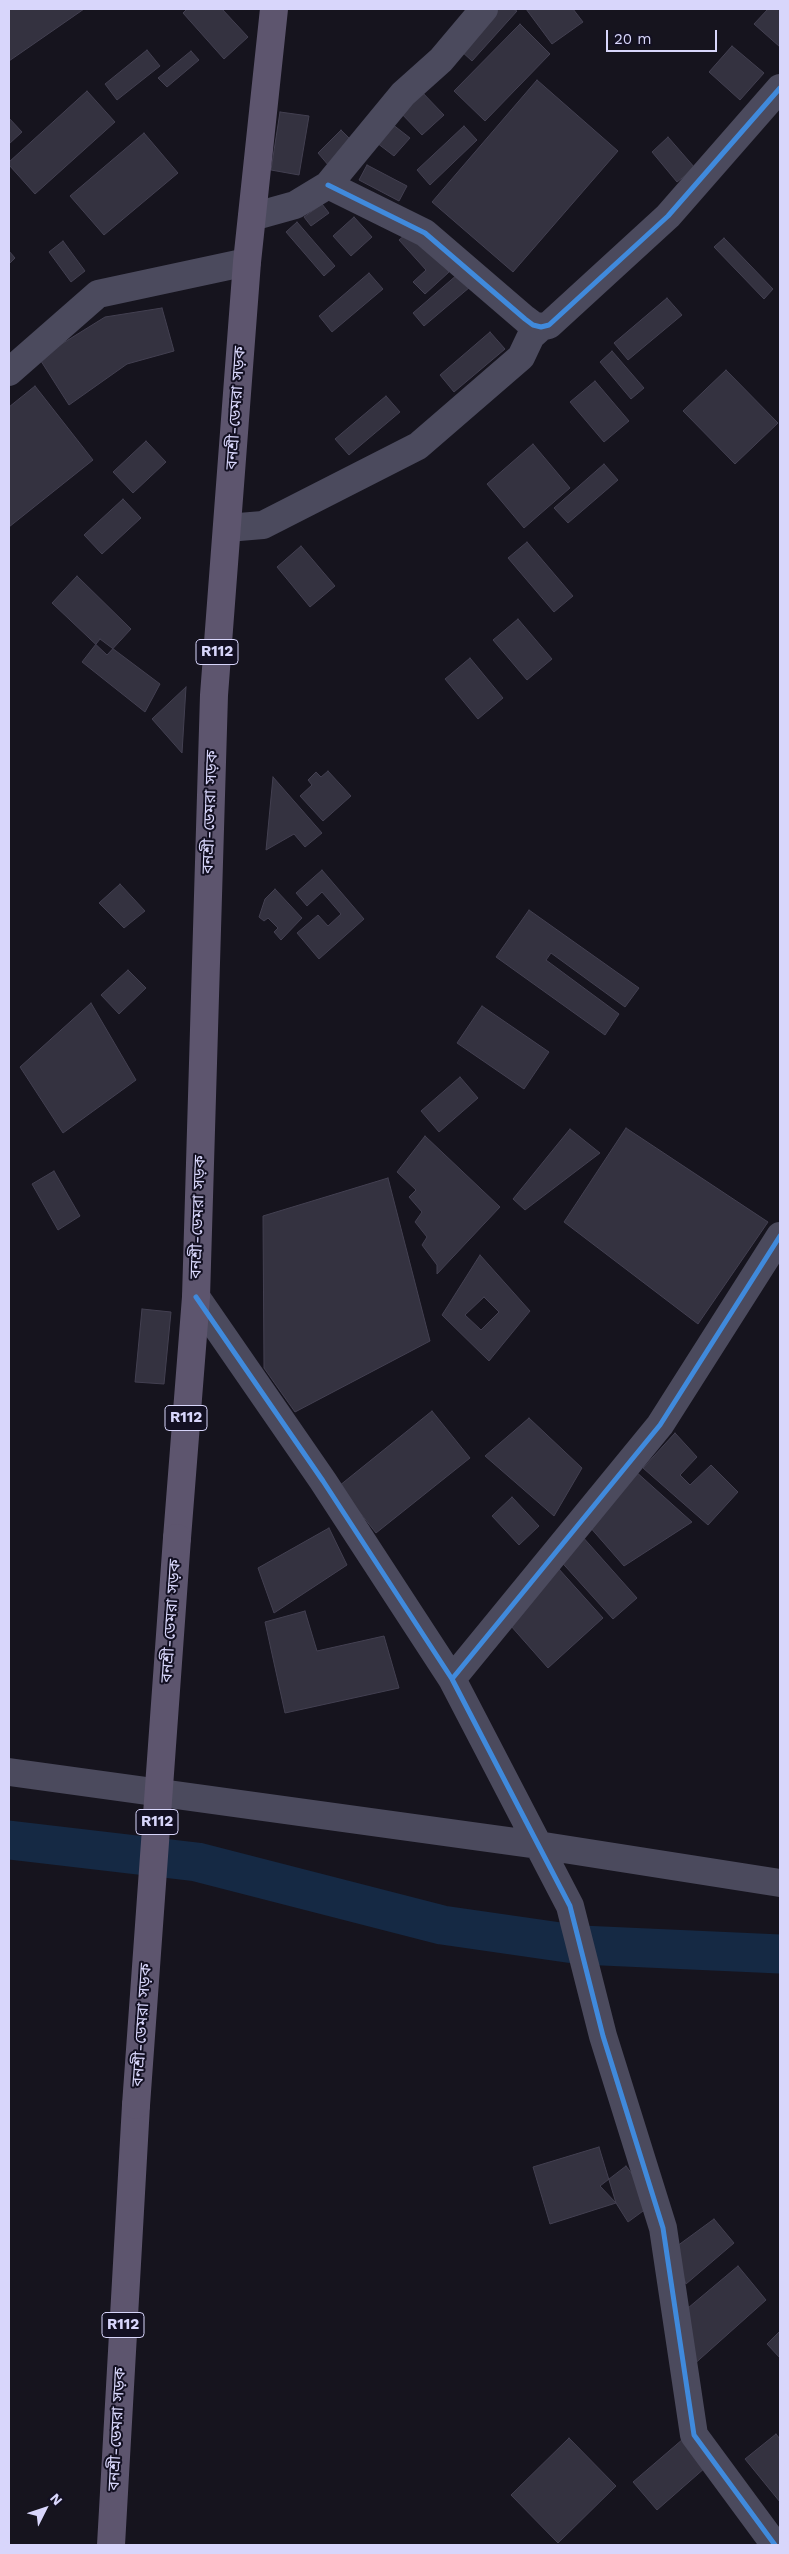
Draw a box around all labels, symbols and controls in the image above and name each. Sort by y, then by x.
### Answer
scale bar [609,20,720,52]
text: 20 m [614,30,652,48]
street label: বনশ্রী-ডেমরা সড়ক [222,346,250,470]
road number: R112 [196,640,238,664]
street label: বনশ্রী-ডেমরা সড়ক [198,750,222,874]
street label: বনশ্রী-ডেমরা সড়ক [186,1155,210,1279]
road number: R112 [165,1406,207,1430]
street label: বনশ্রী-ডেমরা সড়ক [157,1559,185,1683]
road number: R112 [136,1810,178,1834]
street label: বনশ্রী-ডেমরা সড়ক [128,1963,156,2087]
road number: R112 [102,2312,144,2338]
street label: বনশ্রী-ডেমরা সড়ক [104,2367,130,2491]
north arrow [20,2484,70,2534]
text: N [47,2490,66,2508]

